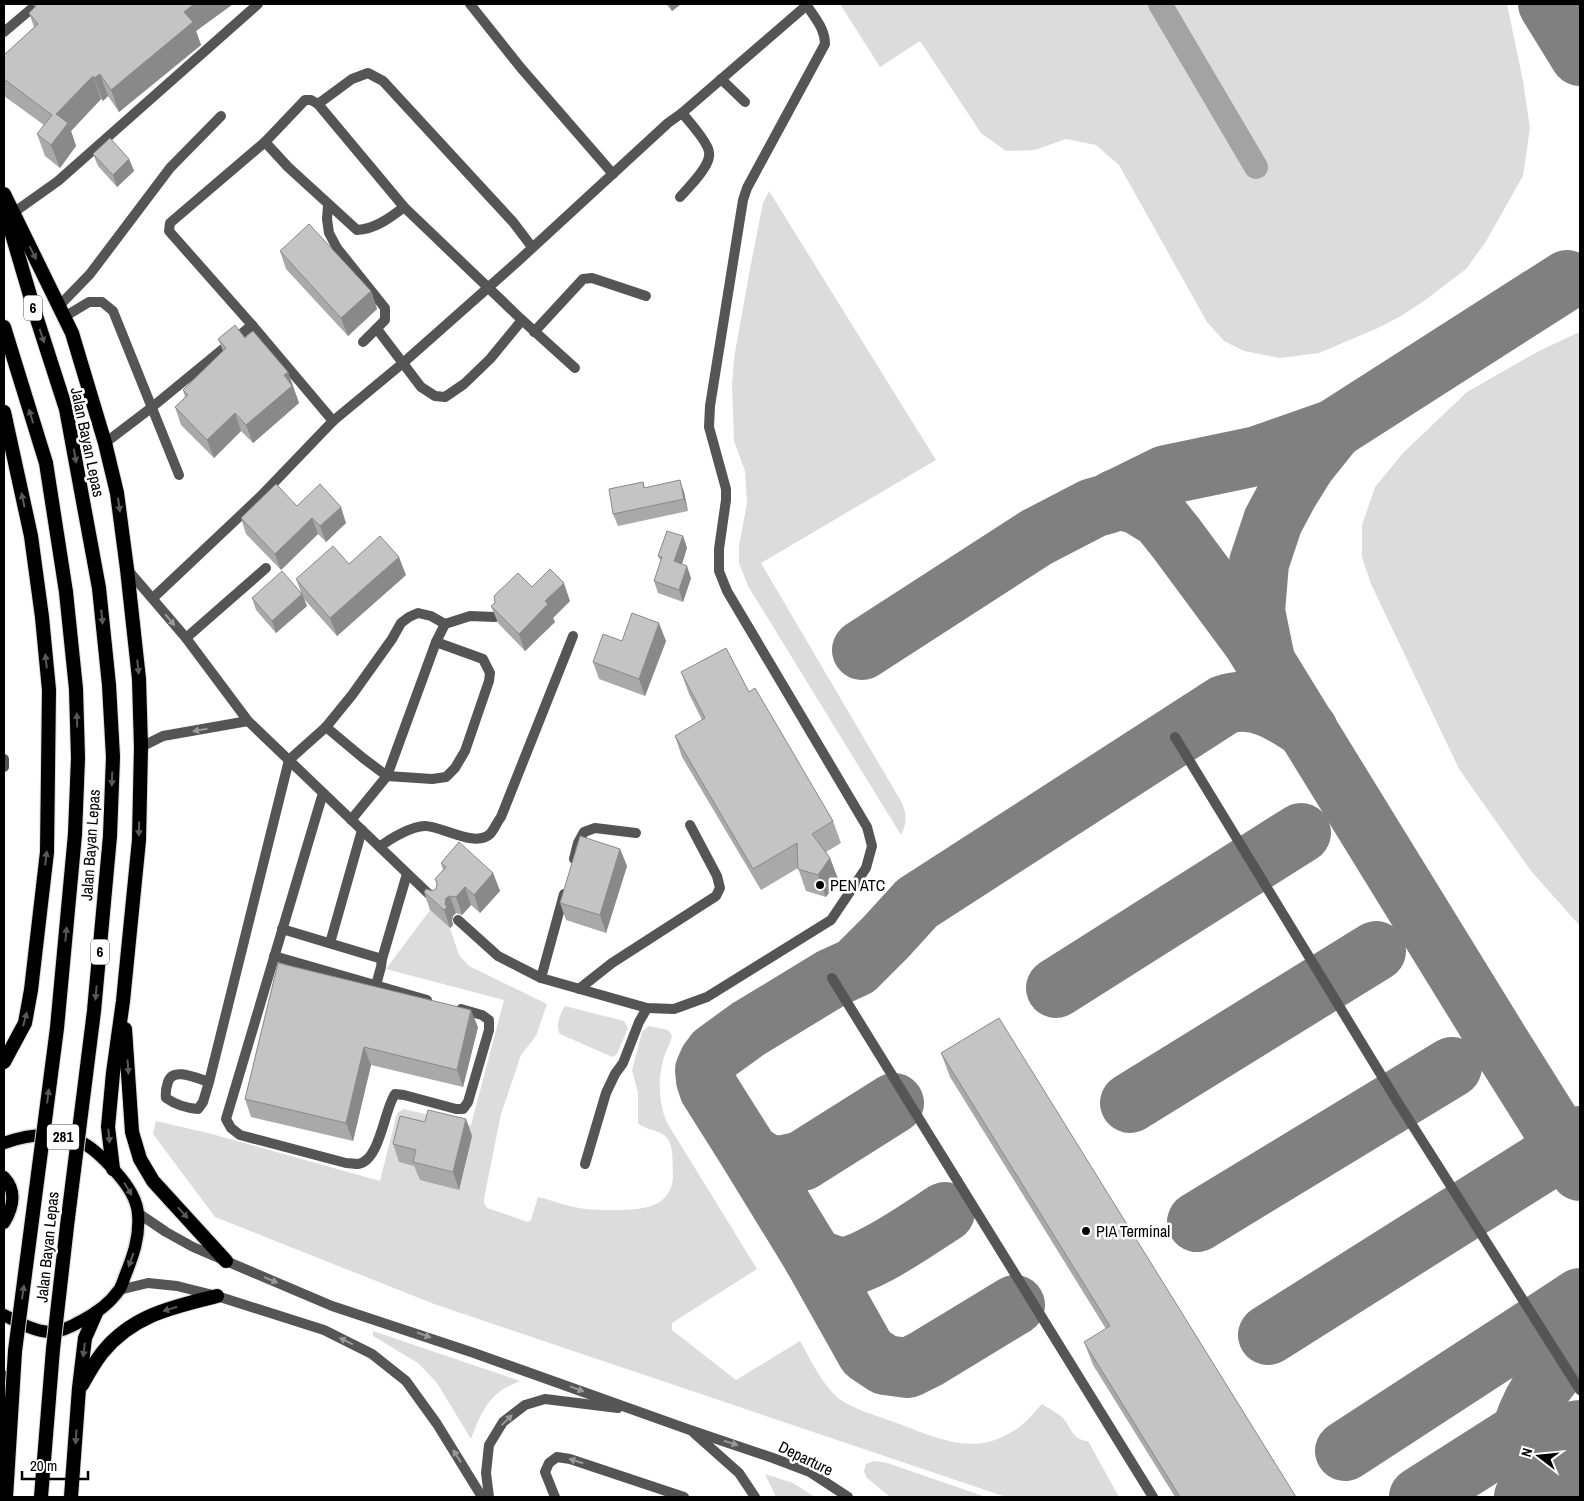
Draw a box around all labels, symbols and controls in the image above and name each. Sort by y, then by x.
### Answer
one-way arrow [29,246,37,260]
road number: 6 [24,296,42,320]
one-way arrow [39,329,47,344]
street label: Jalan Bayan Lepas [66,385,110,499]
one-way arrow [27,408,35,423]
one-way arrow [72,449,80,465]
one-way arrow [19,492,27,507]
one-way arrow [115,498,123,514]
one-way arrow [98,609,106,625]
one-way arrow [165,613,176,626]
one-way arrow [42,652,50,668]
one-way arrow [134,659,142,675]
one-way arrow [72,712,80,728]
one-way arrow [192,726,208,734]
one-way arrow [108,771,116,787]
street label: Jalan Bayan Lepas [75,789,105,901]
one-way arrow [135,821,143,837]
one-way arrow [42,850,50,866]
place label: PEN ATC [830,874,885,896]
marker: PEN ATC [814,879,826,891]
one-way arrow [62,926,70,942]
road number: 6 [91,940,109,964]
one-way arrow [92,985,100,1001]
one-way arrow [21,1011,29,1026]
one-way arrow [124,1059,132,1075]
one-way arrow [44,1088,52,1104]
road number: 281 [47,1124,79,1150]
one-way arrow [105,1128,113,1144]
one-way arrow [124,1183,133,1196]
street label: Jalan Bayan Lepas [30,1190,64,1304]
one-way arrow [177,1206,188,1219]
place label: PIA Terminal [1096,1220,1170,1242]
marker: PIA Terminal [1080,1225,1092,1237]
one-way arrow [127,1253,134,1268]
one-way arrow [264,1276,279,1284]
one-way arrow [19,1284,27,1300]
one-way arrow [162,1305,177,1313]
one-way arrow [417,1332,432,1340]
one-way arrow [339,1337,353,1345]
one-way arrow [80,1342,88,1358]
one-way arrow [570,1385,585,1393]
one-way arrow [501,1414,513,1426]
one-way arrow [71,1429,79,1445]
north arrow [1514,1431,1564,1481]
street label: Departure [775,1435,837,1481]
one-way arrow [723,1440,738,1447]
text: N [1517,1446,1536,1459]
scale bar [22,1448,89,1480]
one-way arrow [452,1449,461,1462]
text: 20 m [30,1455,57,1476]
one-way arrow [569,1457,584,1465]

